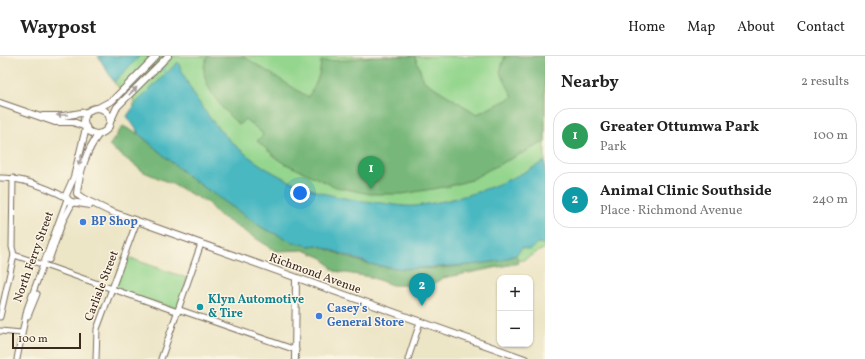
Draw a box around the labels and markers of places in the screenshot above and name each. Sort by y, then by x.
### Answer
pin: 1 [358,156,384,189]
place label: BP Shop [91,214,138,230]
marker: BP Shop [78,217,88,227]
pin: 2 [409,273,435,306]
place label: Klyn Automotive & Tire [208,292,304,322]
place label: Casey's General Store [327,301,404,331]
marker: Klyn Automotive & Tire [195,302,205,312]
marker: Casey's General Store [314,311,324,321]

